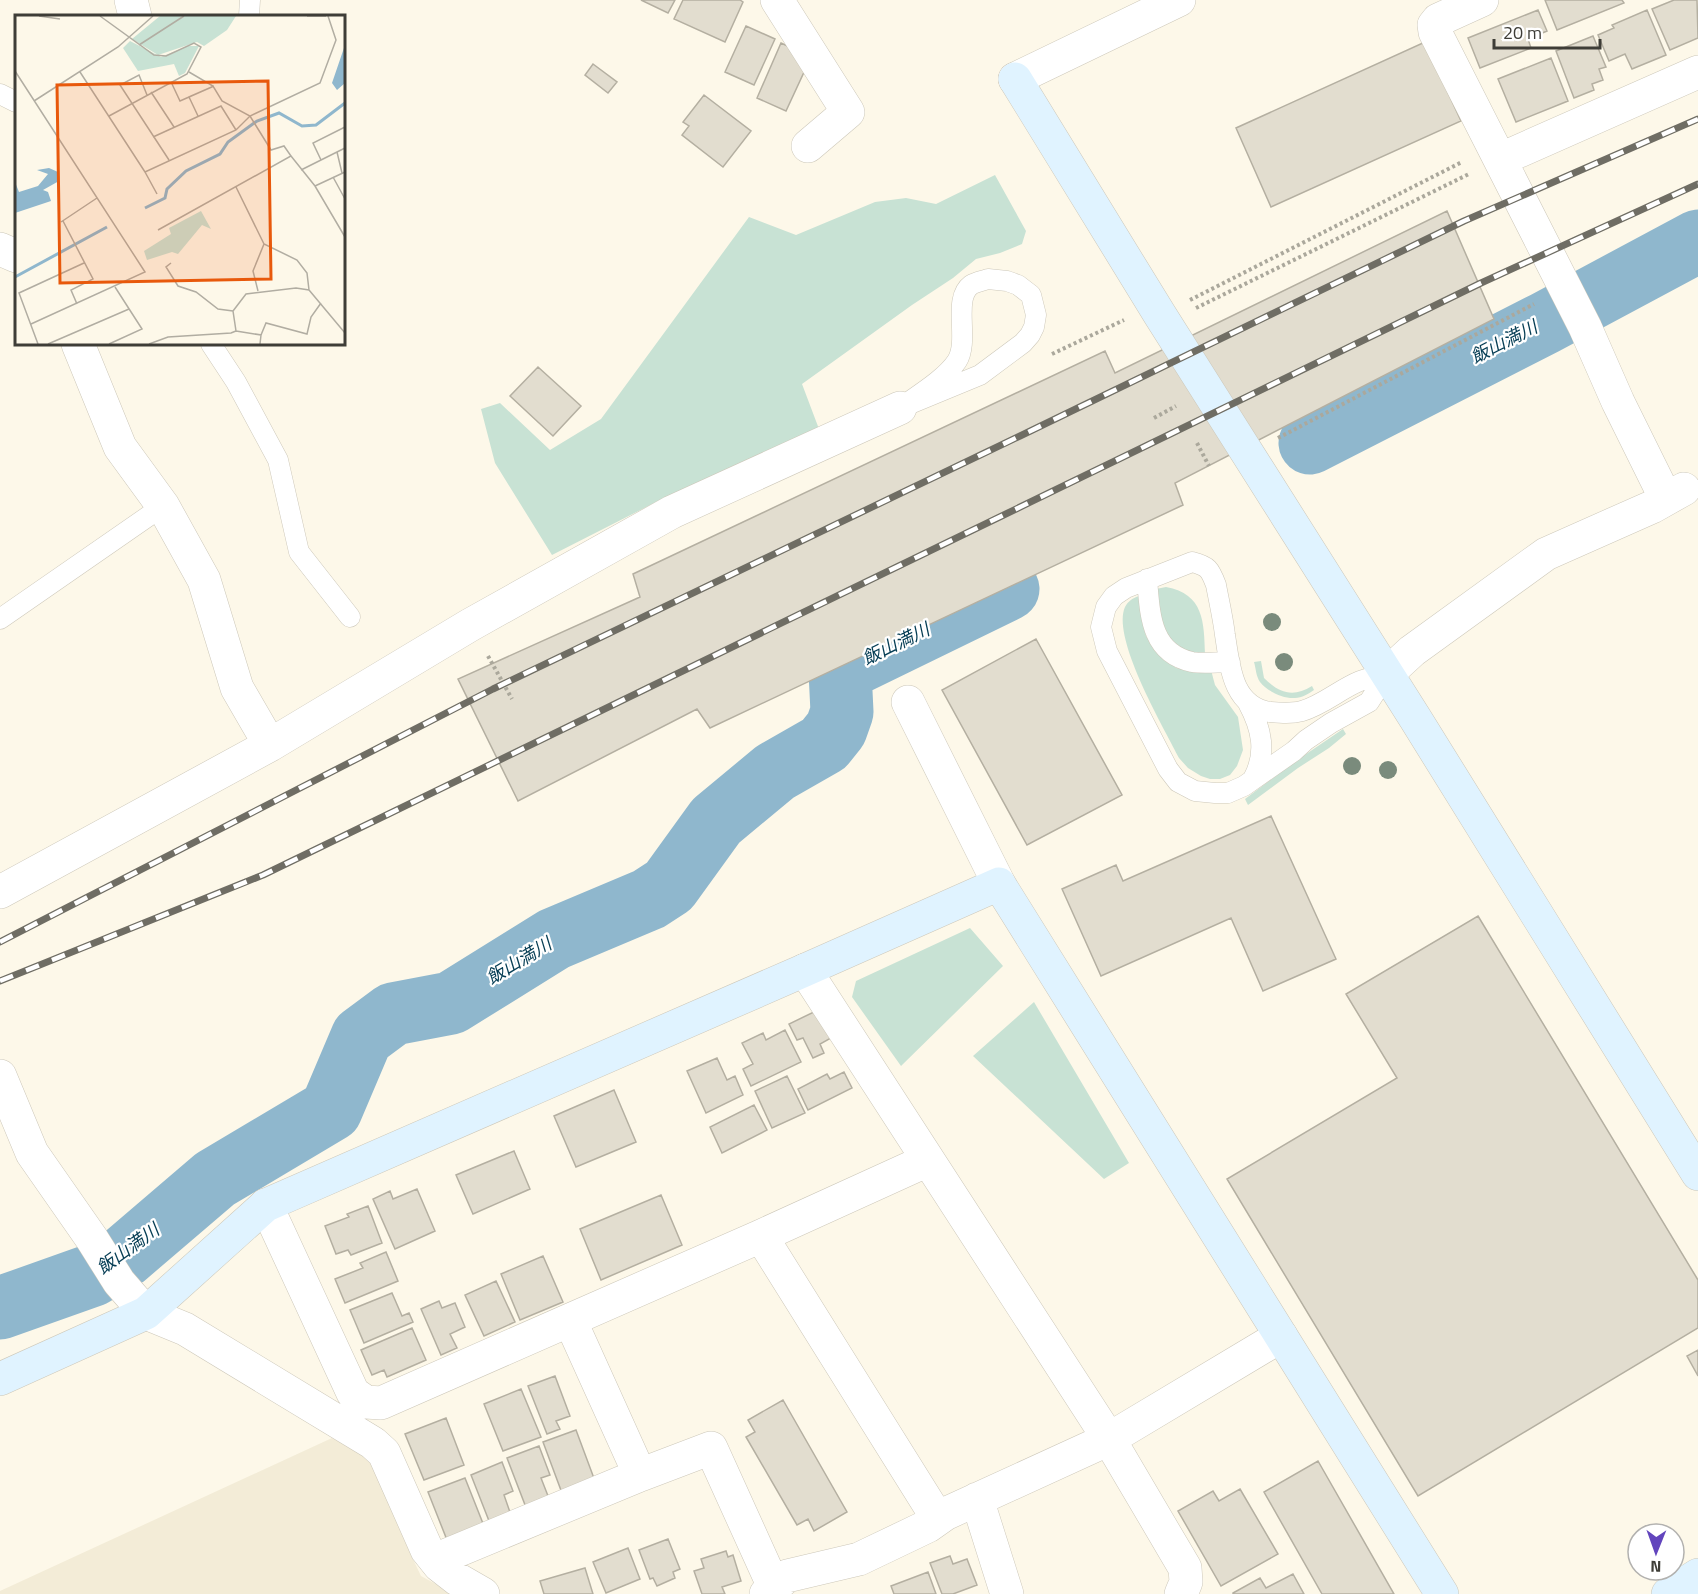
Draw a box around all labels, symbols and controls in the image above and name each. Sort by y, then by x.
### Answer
scale bar [1494,12,1600,50]
inset map [15,15,345,345]
text: 20 m [1503,19,1542,46]
water label: 飯山満川 [1466,312,1544,370]
water label: 飯山満川 [858,615,936,671]
water label: 飯山満川 [481,929,558,991]
water label: 飯山満川 [91,1215,166,1281]
north arrow [1626,1522,1686,1582]
text: N [1650,1555,1661,1579]

